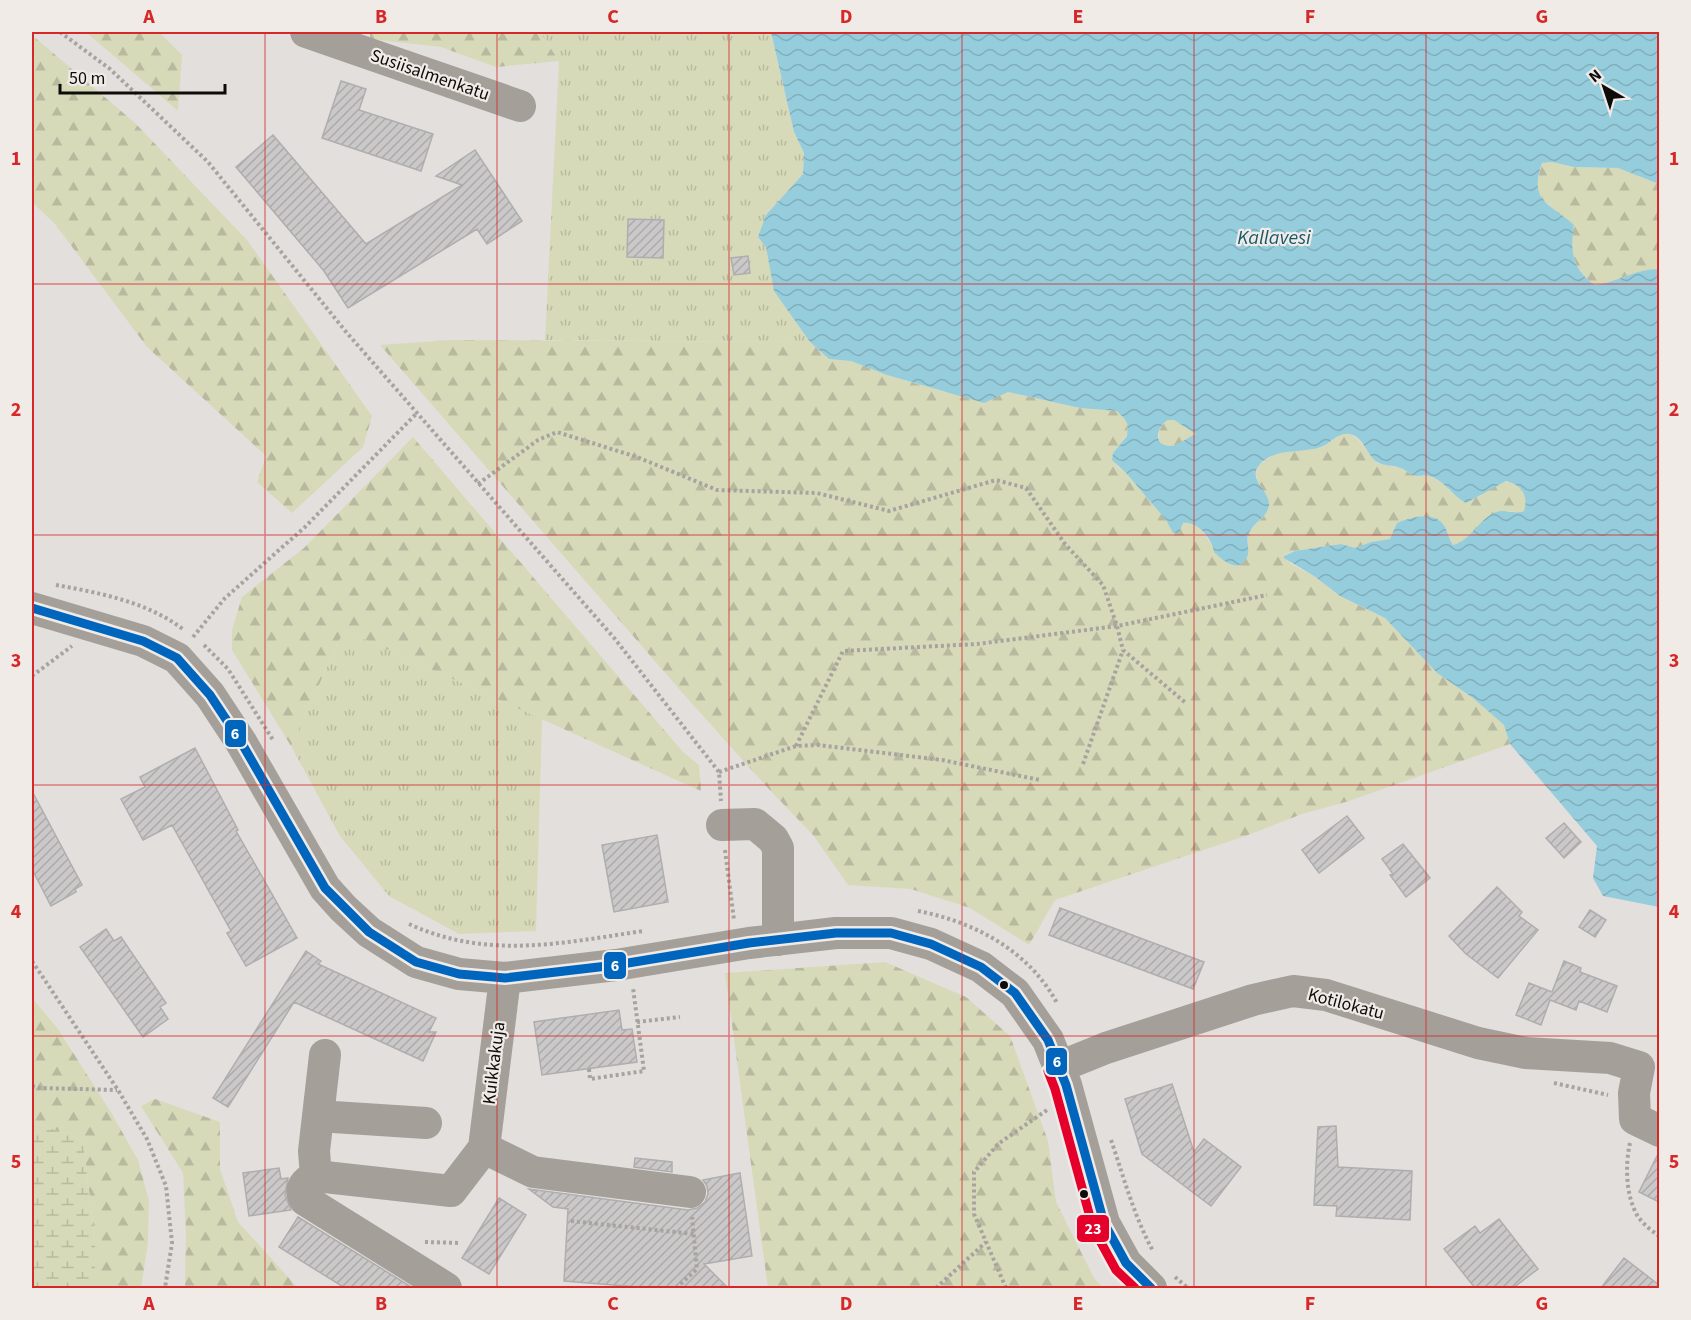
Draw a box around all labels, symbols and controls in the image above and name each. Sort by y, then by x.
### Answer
text: A [142,3,155,31]
text: B [375,3,387,31]
text: C [607,3,619,31]
text: D [840,3,852,31]
text: E [1073,3,1083,31]
text: F [1305,3,1315,31]
text: G [1536,3,1548,31]
street label: Susiisalmenkatu [367,43,493,107]
scale bar [60,57,225,95]
north arrow [1574,57,1634,117]
text: N [1584,64,1606,88]
text: 50 m [69,66,105,91]
text: 1 [11,145,21,173]
text: 1 [1669,145,1679,173]
water label: Kallavesi [1237,224,1311,252]
text: 2 [11,396,21,424]
text: 2 [1669,396,1679,424]
text: 3 [11,647,21,675]
text: 3 [1669,647,1679,675]
line badge: 6 [224,719,247,748]
text: 6 [231,723,239,745]
text: 4 [11,898,22,926]
text: 4 [1669,898,1680,926]
line badge: 6 [603,951,627,980]
text: 6 [611,955,619,977]
unlabelled marker [998,979,1010,991]
street label: Kotilokatu [1305,982,1387,1026]
street label: Kuikkakuja [477,1020,511,1106]
line badge: 6 [1045,1047,1068,1076]
text: 6 [1053,1051,1061,1073]
text: 5 [11,1148,21,1176]
text: 5 [1669,1148,1679,1176]
unlabelled marker [1078,1188,1090,1200]
line badge: 23 [1076,1214,1110,1243]
text: 23 [1085,1218,1101,1240]
text: A [142,1290,155,1318]
text: B [375,1290,387,1318]
text: C [607,1290,619,1318]
text: D [840,1290,852,1318]
text: E [1073,1290,1083,1318]
text: F [1305,1290,1315,1318]
text: G [1536,1290,1548,1318]

